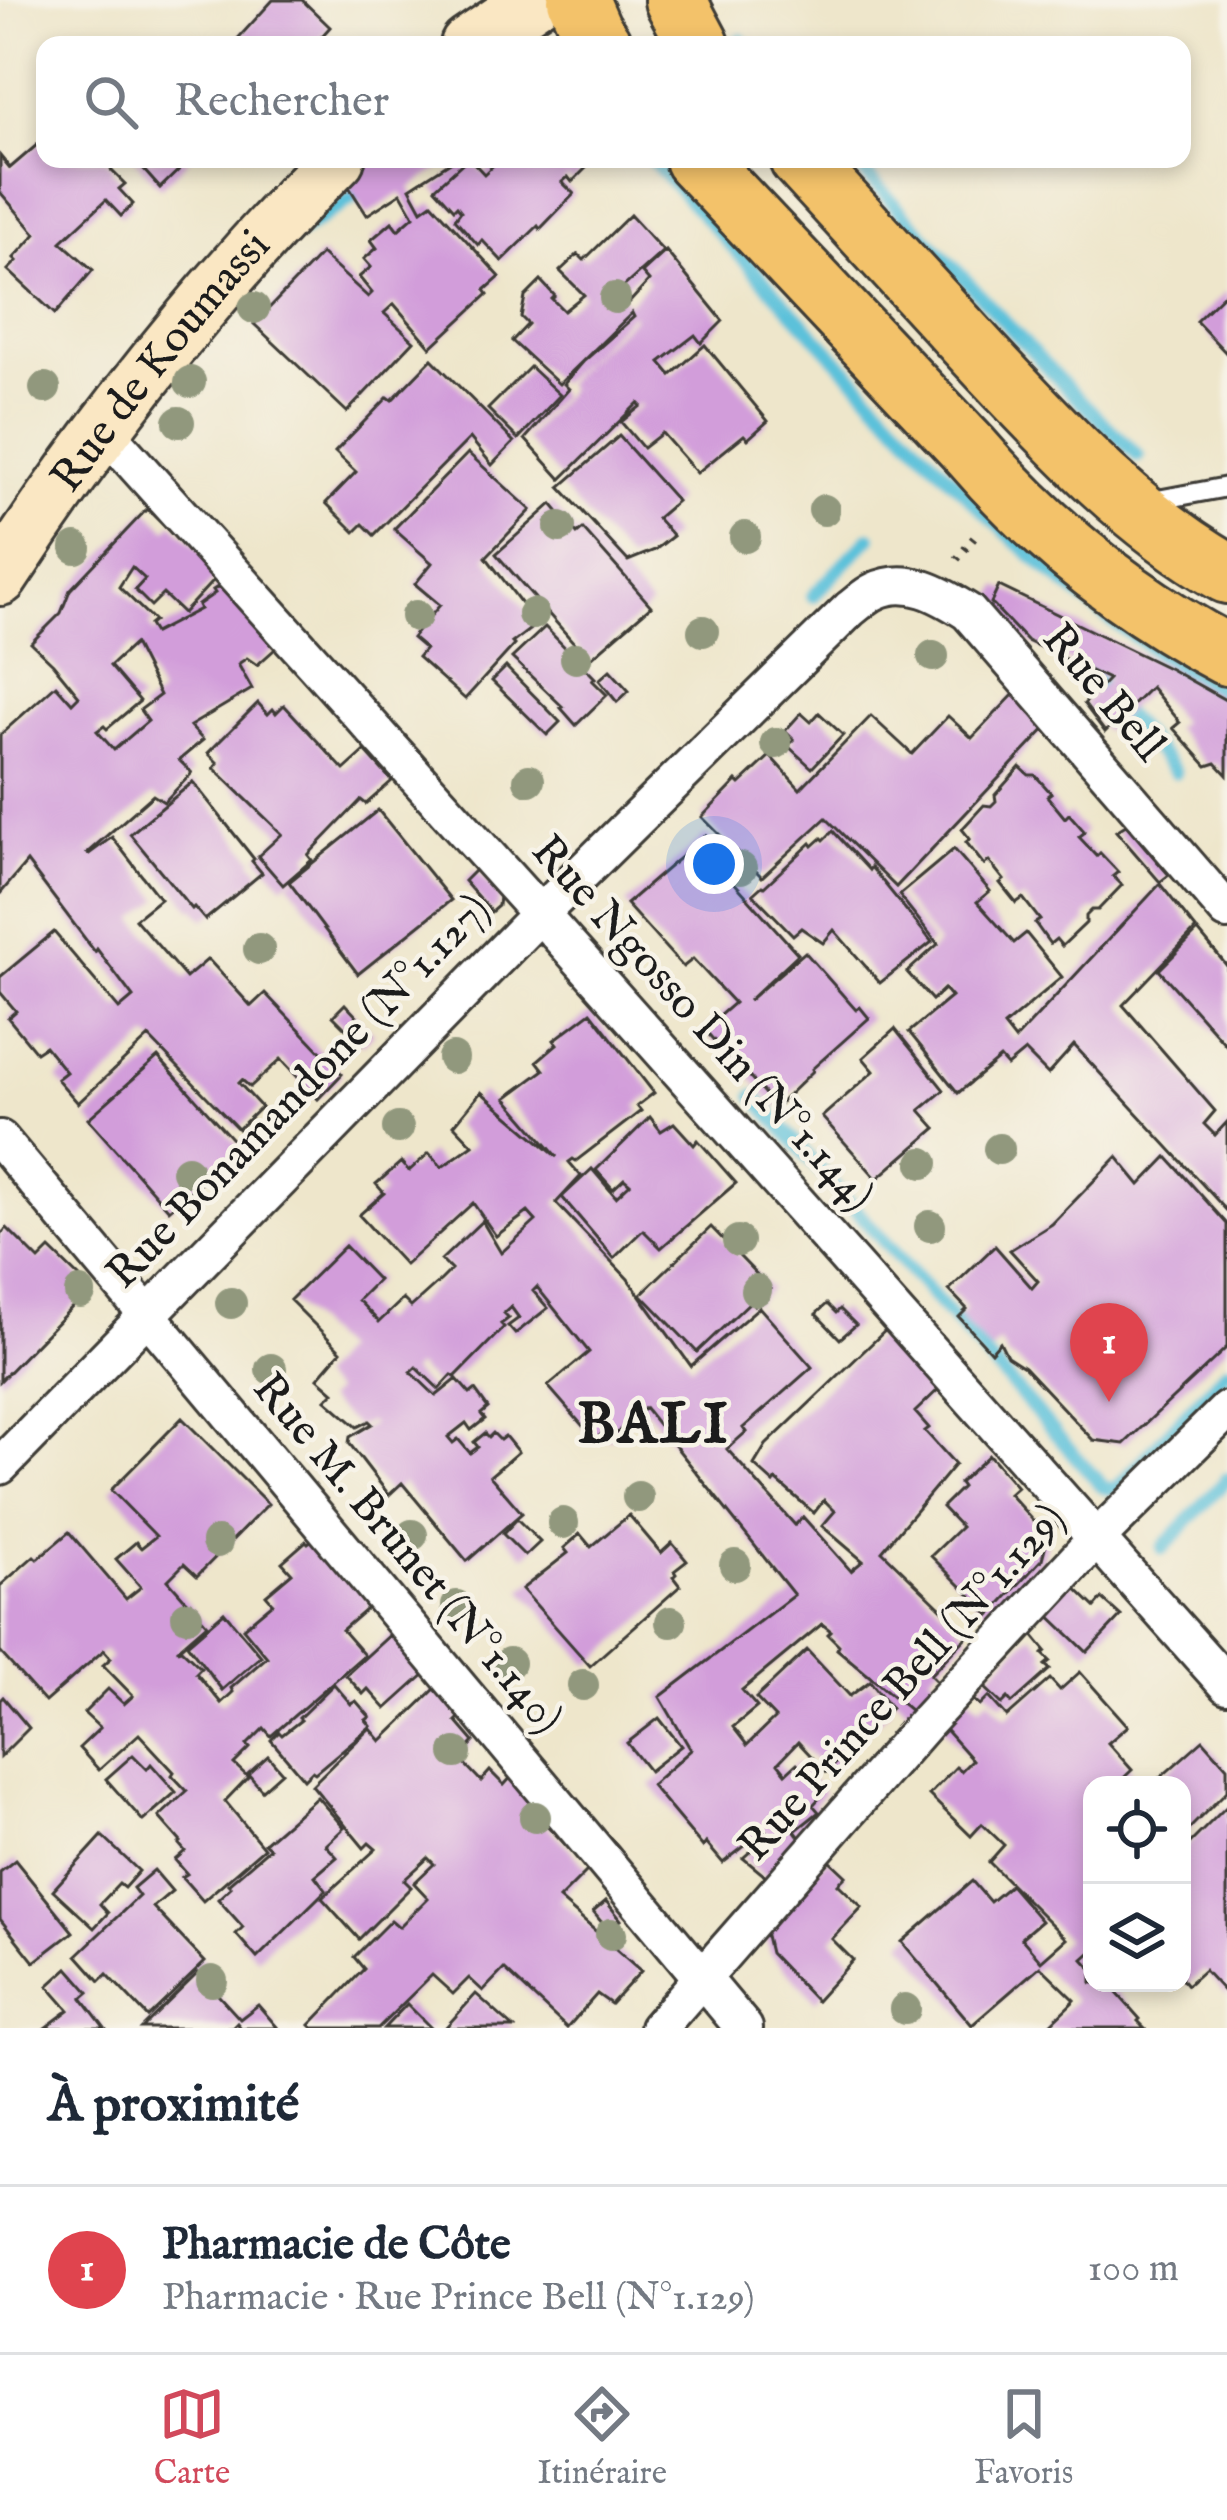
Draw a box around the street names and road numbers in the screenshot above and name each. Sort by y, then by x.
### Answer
street label: Rue de Koumassi [39,218,283,504]
street label: Rue Bell [1029,612,1178,774]
street label: Rue Ngosso Din (N°1.144) [518,824,886,1224]
street label: Rue Bonamandone (N°1.127) [95,882,503,1302]
street label: Rue M. Brunet (N°1.140) [239,1362,575,1746]
street label: Rue Prince Bell (N°1.129) [727,1492,1079,1874]

